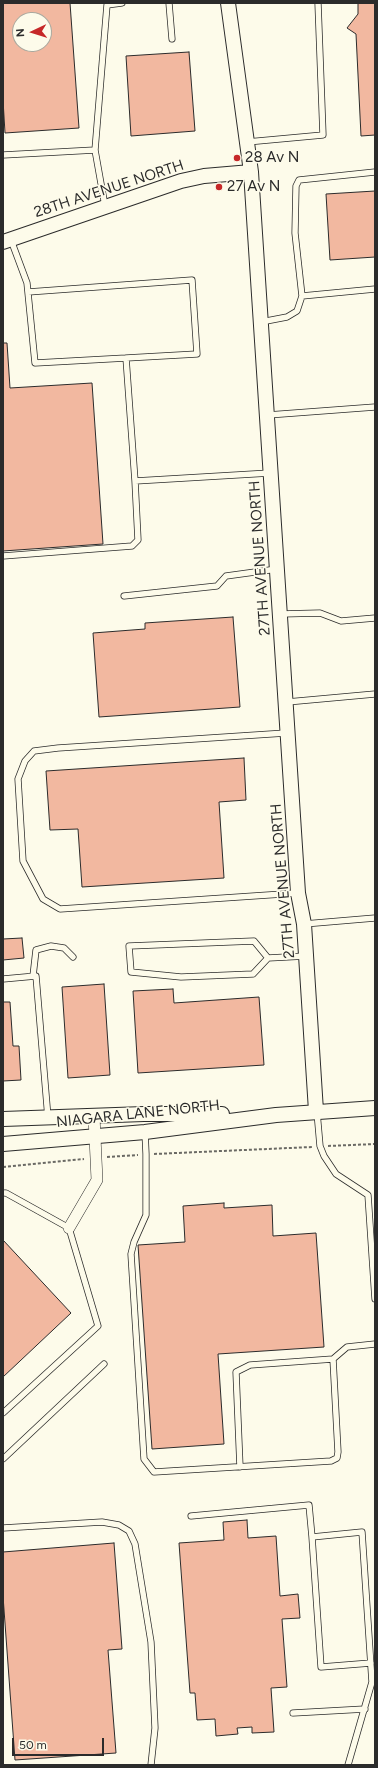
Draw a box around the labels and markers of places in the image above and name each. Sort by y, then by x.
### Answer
place label: 28 Av N [245,149,299,167]
marker: 28 Av N [232,153,242,163]
place label: 27 Av N [227,178,280,196]
marker: 27 Av N [214,182,224,192]

